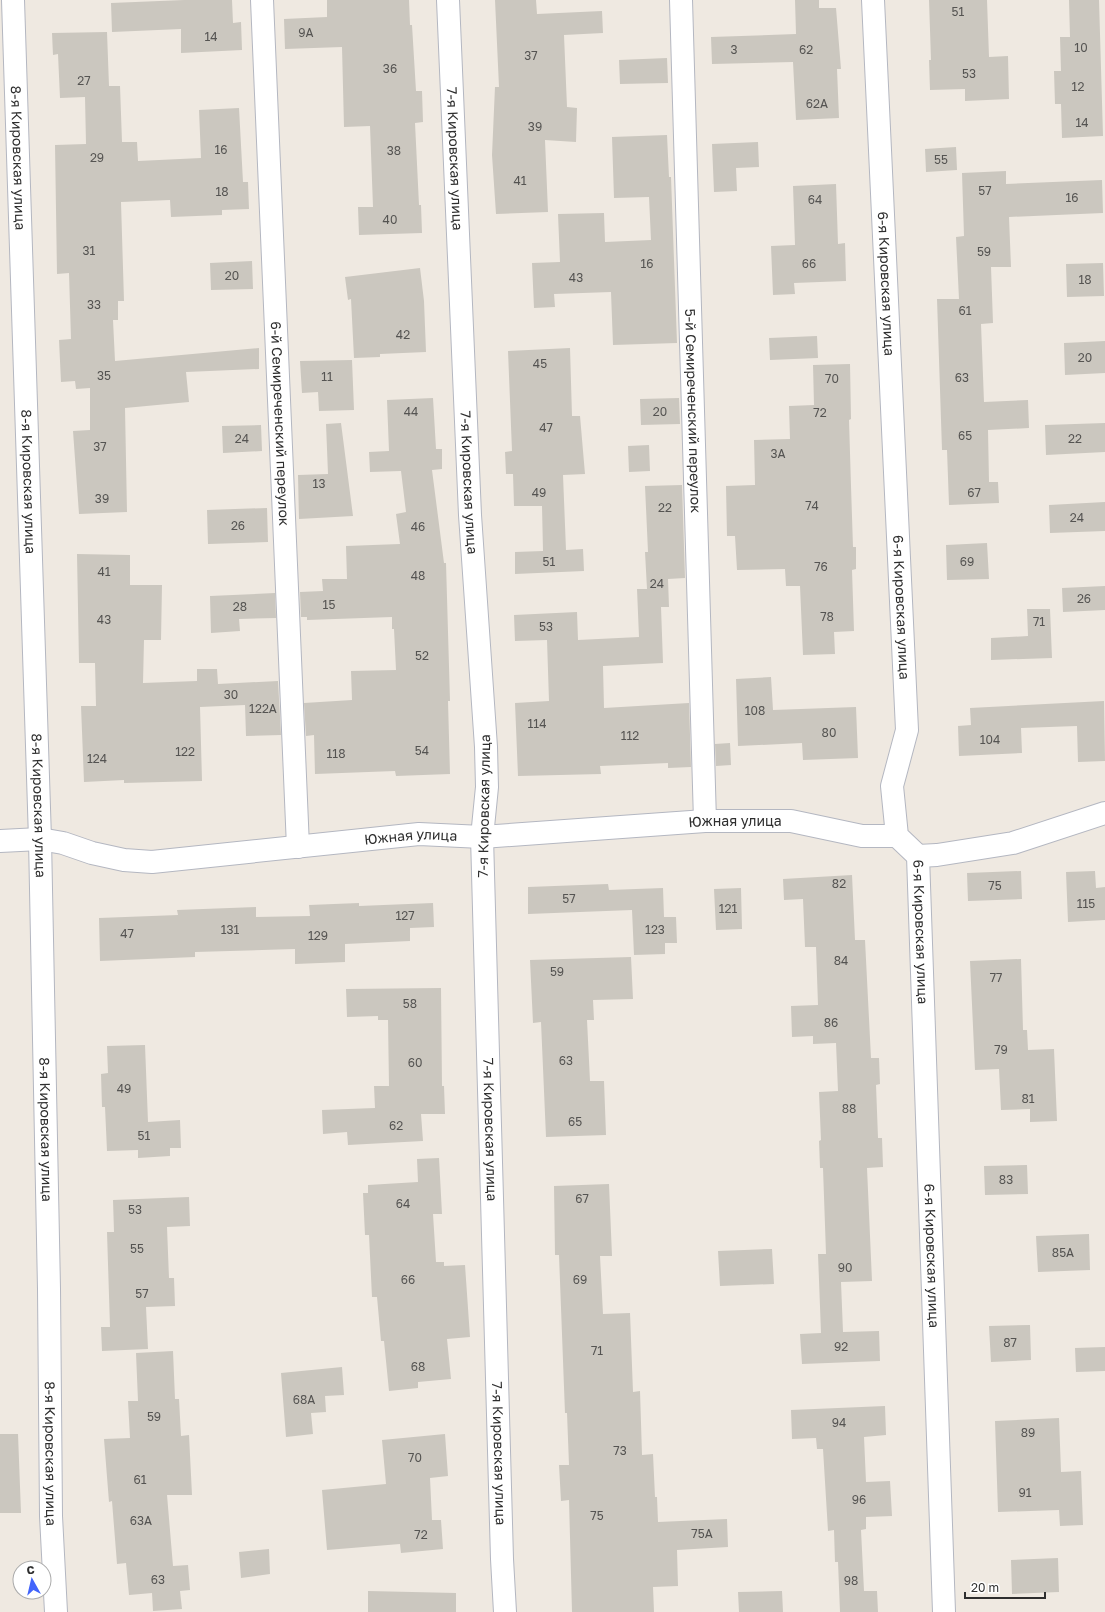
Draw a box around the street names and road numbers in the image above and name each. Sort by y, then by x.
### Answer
street label: 8-я Кировская улица [8,85,29,230]
street label: 7-я Кировская улица [444,87,467,231]
street label: 6-я Кировская улица [875,211,899,356]
street label: 5-й Семиреченский переулок [682,308,705,513]
street label: 6-й Семиреченский переулок [268,321,293,526]
street label: 8-я Кировская улица [18,409,40,554]
street label: 7-я Кировская улица [458,410,482,555]
street label: 6-я Кировская улица [890,535,914,680]
street label: 8-я Кировская улица [29,733,50,878]
street label: 7-я Кировская улица [474,734,493,878]
street label: Южная улица [688,812,782,830]
street label: Южная улица [363,825,458,848]
street label: 6-я Кировская улица [910,859,932,1004]
street label: 8-я Кировская улица [36,1057,56,1202]
street label: 7-я Кировская улица [480,1058,501,1202]
street label: 6-я Кировская улица [921,1183,943,1328]
street label: 8-я Кировская улица [42,1381,60,1526]
street label: 7-я Кировская улица [489,1381,510,1525]

